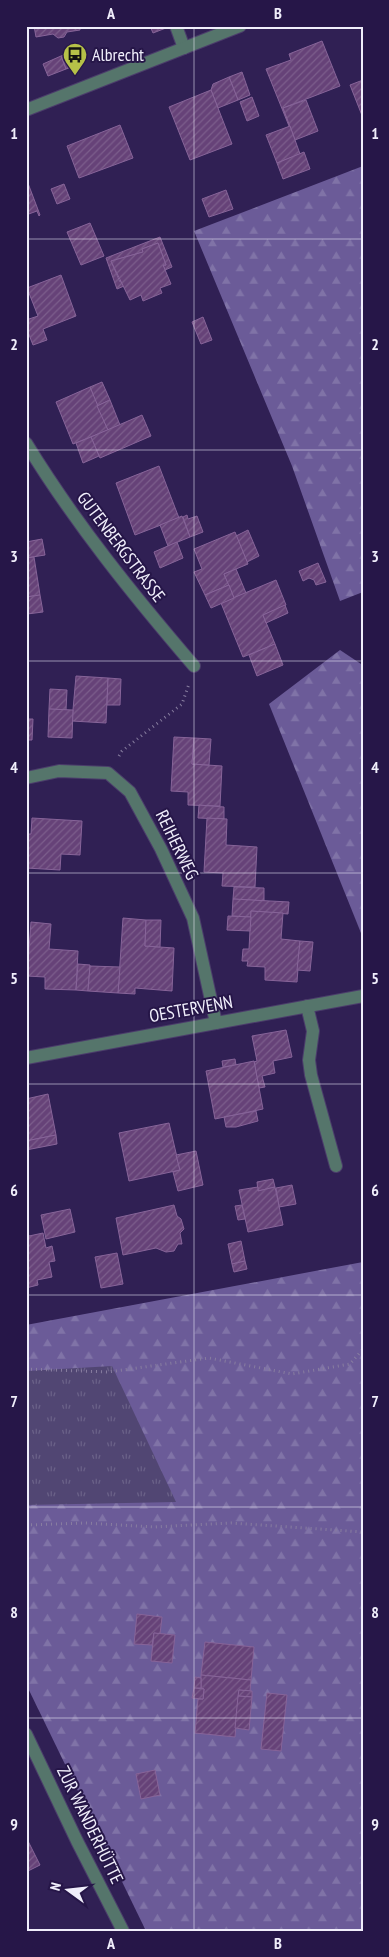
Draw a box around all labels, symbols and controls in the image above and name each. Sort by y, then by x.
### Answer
text: A [106,3,116,23]
text: B [274,3,282,23]
bus stop icon: Albrecht [62,42,88,76]
place label: Albrecht [92,43,144,66]
text: 1 [10,123,18,143]
text: 1 [371,123,379,143]
text: 2 [10,334,18,354]
text: 2 [371,334,379,354]
street label: GUTENBERGSTRASSE [72,487,170,607]
text: 3 [10,546,18,566]
text: 3 [371,546,379,566]
text: 4 [10,757,18,777]
text: 4 [371,757,379,777]
street label: REIHERWEG [151,806,204,884]
text: 5 [10,968,18,988]
text: 5 [371,968,379,988]
street label: OESTERVENN [147,990,234,1027]
text: 6 [10,1180,18,1200]
text: 6 [371,1180,379,1200]
text: 7 [10,1391,18,1411]
text: 7 [371,1391,379,1411]
text: 8 [10,1602,18,1622]
text: 8 [371,1602,379,1622]
street label: ZUR WANDERHÜTTE [52,1762,128,1888]
text: 9 [10,1814,18,1834]
text: 9 [371,1814,379,1834]
north arrow [42,1864,92,1914]
text: A [106,1933,116,1953]
text: B [274,1933,282,1953]

